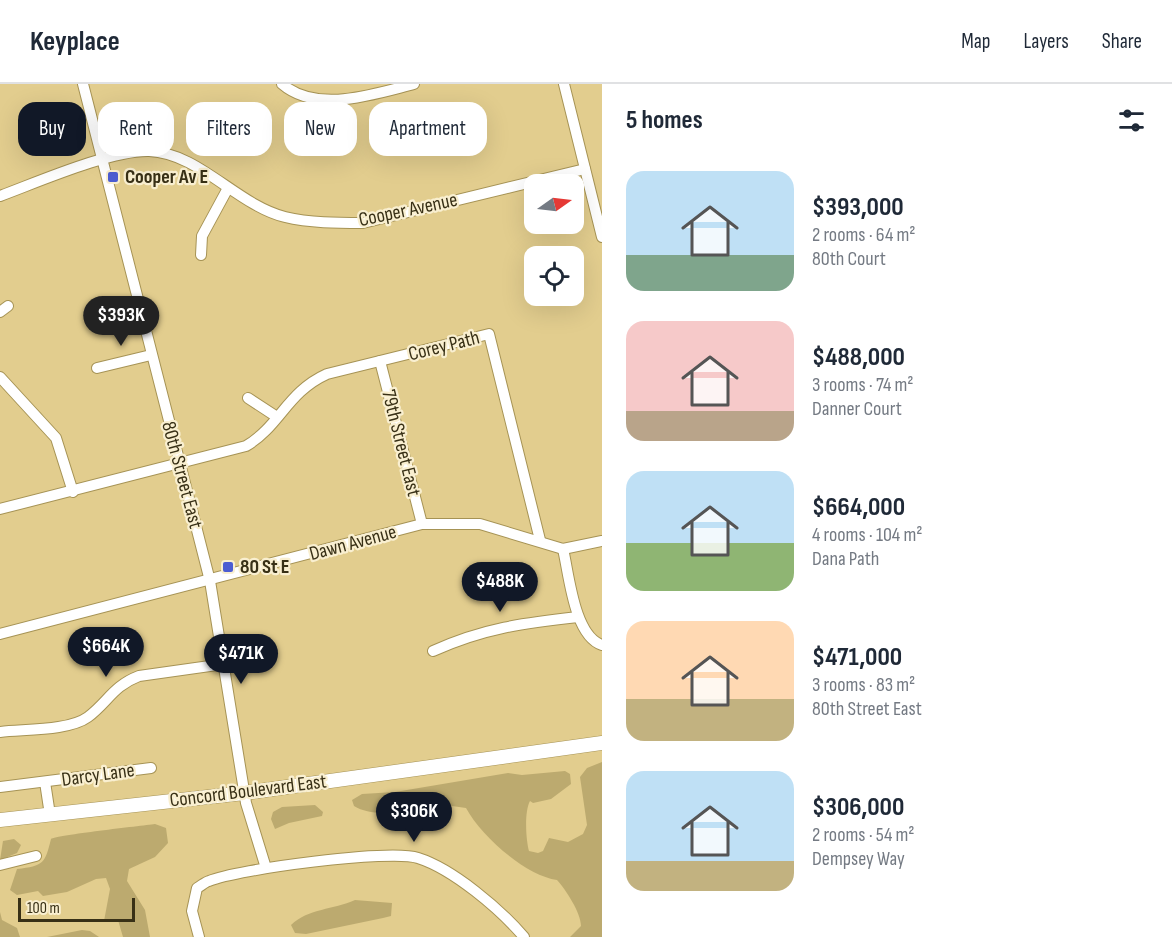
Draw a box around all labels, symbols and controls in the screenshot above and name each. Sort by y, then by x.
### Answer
text: Keyplace [30,25,120,58]
text: Map [961,29,990,54]
text: Layers [1023,29,1069,54]
text: Share [1102,29,1142,54]
chip: Buy [18,102,86,156]
chip: Rent [98,102,174,156]
chip: Filters [186,102,272,156]
chip: New [284,102,357,156]
chip: Apartment [369,102,487,156]
icon: filters [1115,104,1148,137]
text: 5 homes [626,105,703,136]
place label: Cooper Av E [125,165,208,189]
marker: Cooper Av E [106,170,120,184]
north arrow [524,174,584,234]
map controls [524,174,584,306]
street label: Cooper Avenue [356,188,460,232]
text: $393,000 [812,192,904,223]
icon: home [674,195,746,267]
text: 2 rooms · 64 m² [812,223,916,247]
button: locate [524,246,584,306]
text: 80th Court [812,247,886,271]
pin: $393K [79,296,163,347]
text: $393K [97,303,145,327]
street label: Corey Path [406,326,482,366]
text: $488,000 [812,342,905,373]
icon: home [674,345,746,417]
text: 3 rooms · 74 m² [812,373,914,397]
street label: 79th Street East [376,387,426,499]
text: Danner Court [812,397,902,421]
street label: 80th Street East [156,419,208,531]
text: $664,000 [812,492,905,523]
icon: home [674,495,746,567]
street label: Dawn Avenue [307,520,399,566]
text: 4 rooms · 104 m² [812,523,922,547]
text: Dana Path [812,547,879,571]
place label: 80 St E [240,555,290,579]
marker: 80 St E [221,560,235,574]
pin: $488K [458,562,542,613]
text: $488K [476,569,524,593]
pin: $664K [64,627,148,678]
text: $664K [82,634,130,658]
pin: $471K [199,634,283,685]
text: $471K [218,641,264,665]
text: $471,000 [812,642,902,673]
icon: home [674,645,746,717]
text: 3 rooms · 83 m² [812,673,915,697]
text: 80th Street East [812,697,922,721]
street label: Darcy Lane [60,758,136,792]
street label: Concord Boulevard East [168,769,328,813]
pin: $306K [372,792,456,843]
text: $306,000 [812,792,904,823]
icon: home [674,795,746,867]
text: $306K [390,799,438,823]
text: 2 rooms · 54 m² [812,823,914,847]
text: Dempsey Way [812,847,905,871]
scale bar [18,895,135,922]
text: 100 m [27,899,60,918]

